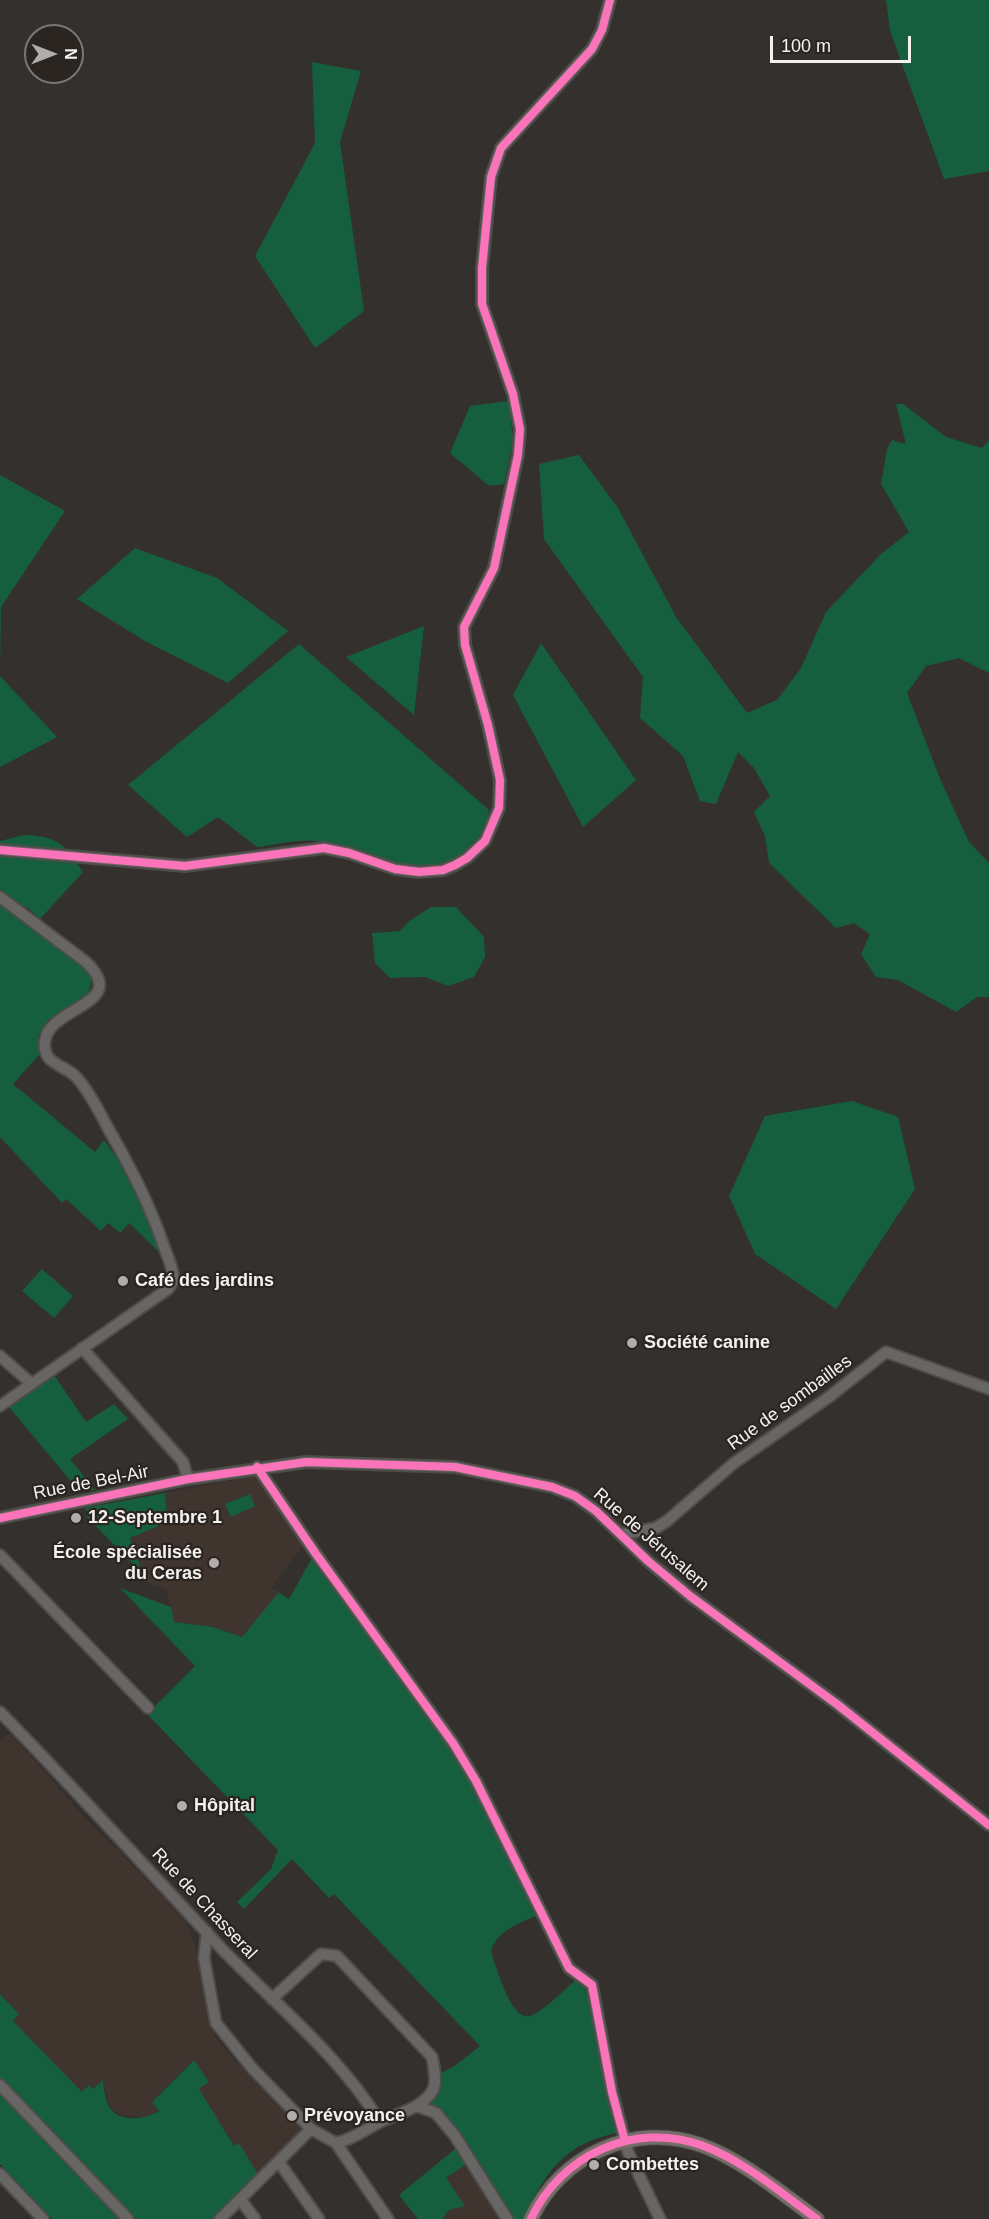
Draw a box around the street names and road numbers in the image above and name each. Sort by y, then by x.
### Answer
street label: Rue de sombailles [724,1351,856,1455]
street label: Rue de Bel-Air [31,1461,151,1505]
street label: Rue de Jérusalem [589,1484,713,1596]
street label: Rue de Chasseral [147,1844,261,1964]

